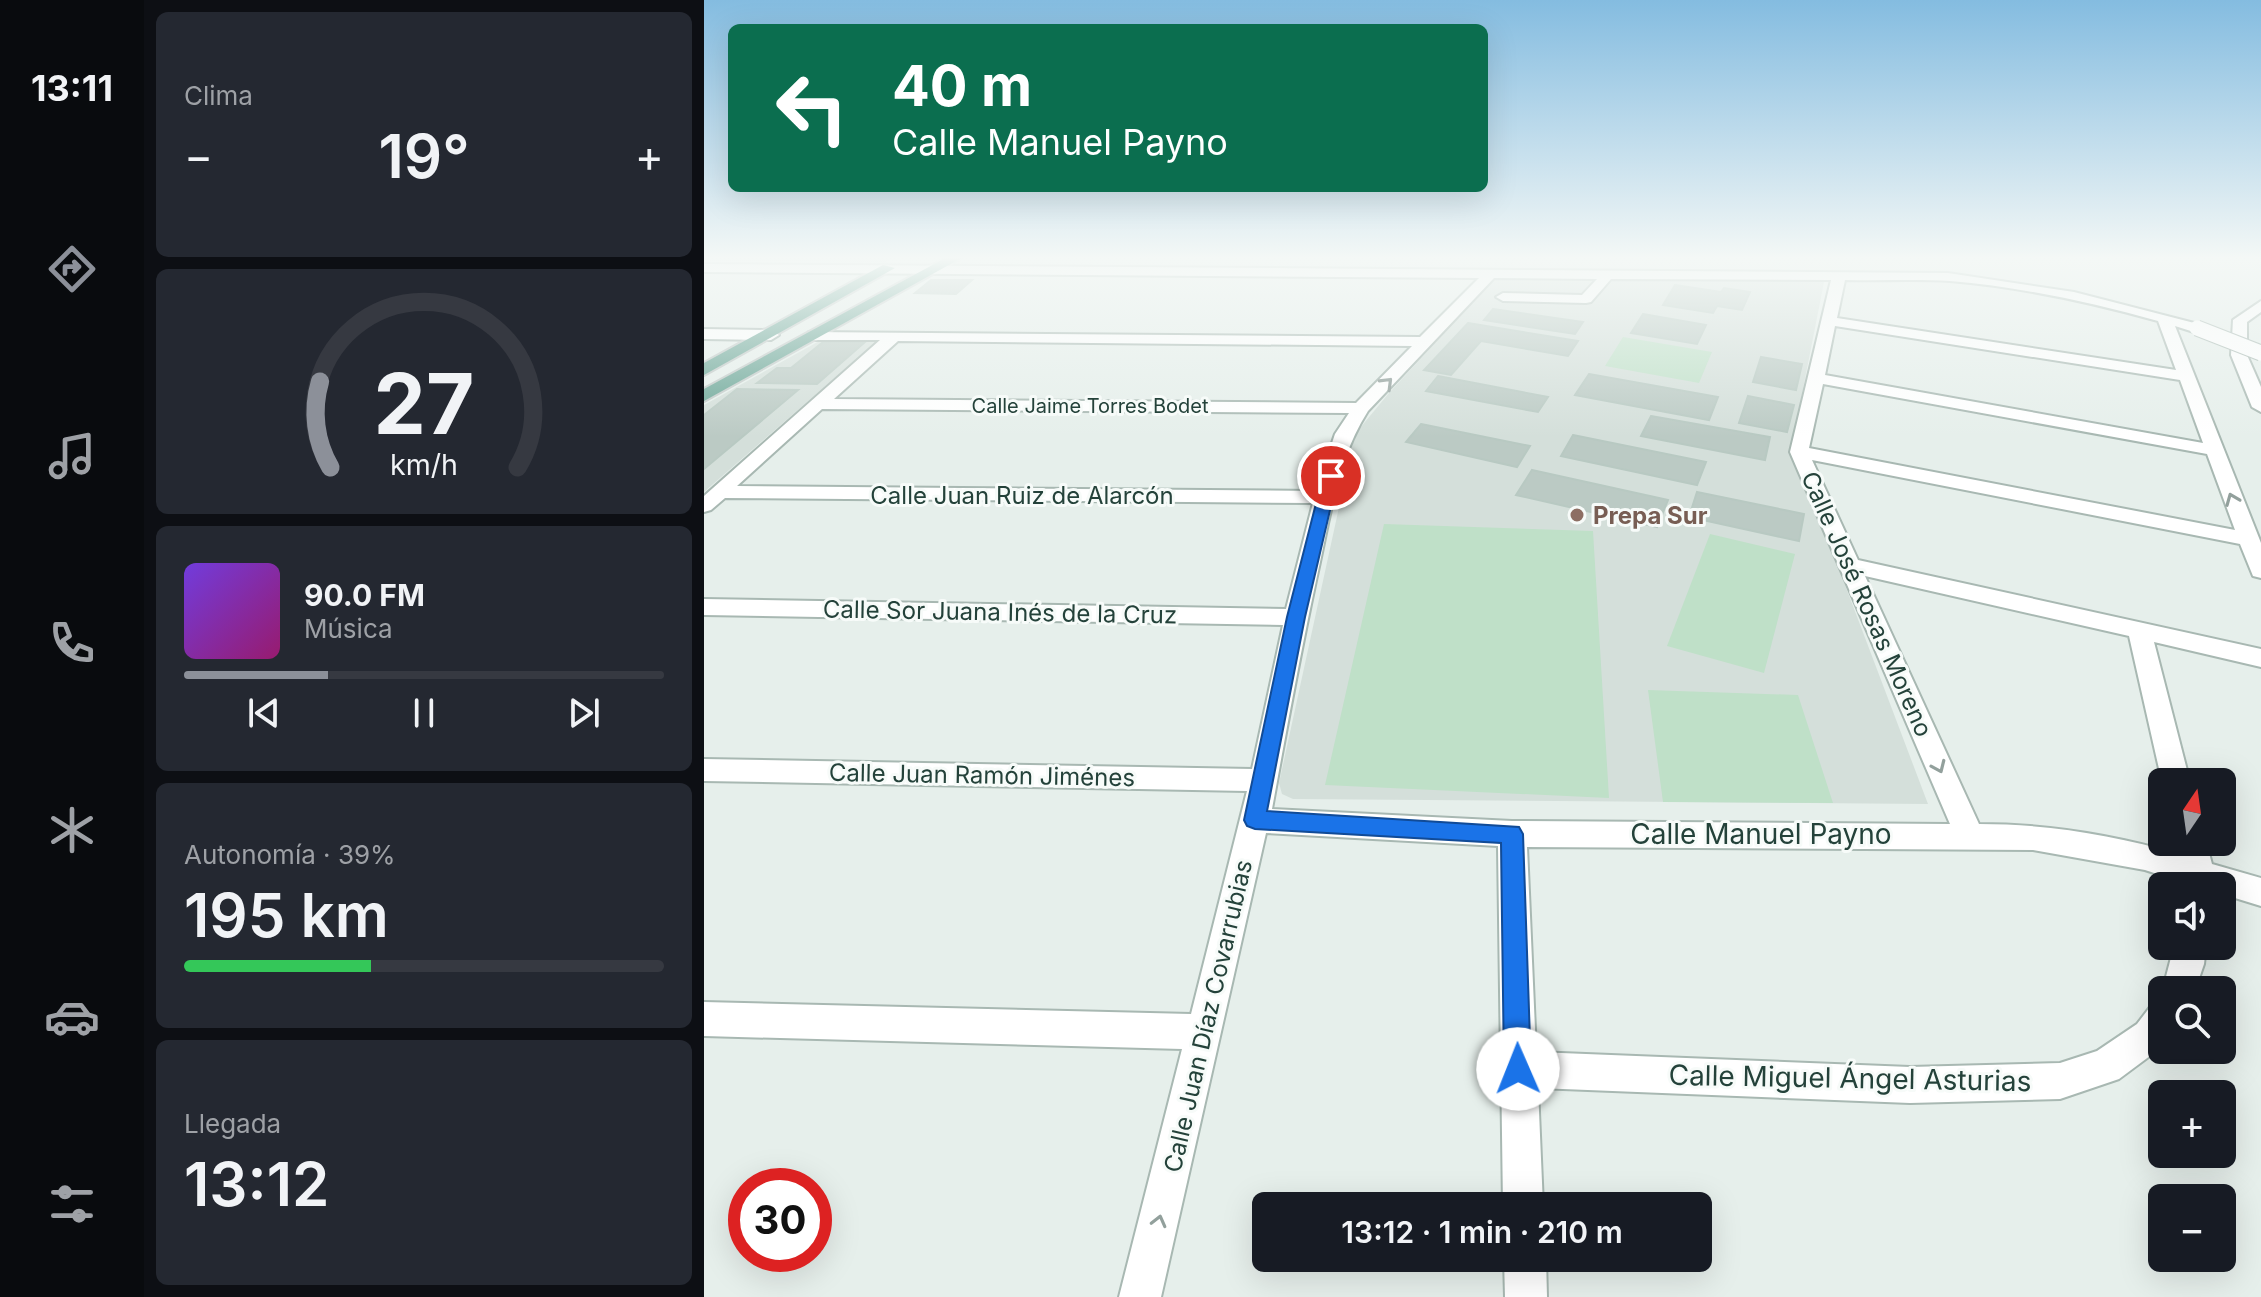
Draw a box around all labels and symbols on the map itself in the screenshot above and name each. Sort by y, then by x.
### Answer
one-way arrow [1377,378,1392,392]
street label: Calle Jaime Torres Bodet [972,394,1209,418]
pin [1297,442,1365,510]
street label: Calle José Rosas Moreno [1795,467,1939,741]
street label: Calle Juan Ruiz de Alarcón [870,481,1174,510]
one-way arrow [2225,493,2242,507]
place label: Prepa Sur [1593,501,1708,530]
marker: Prepa Sur [1568,506,1586,524]
street label: Calle Sor Juana Inés de la Cruz [823,594,1177,630]
street label: Calle Juan Ramón Jiménes [829,758,1135,792]
one-way arrow [1929,759,1945,773]
north arrow [2148,768,2236,856]
street label: Calle Manuel Payno [1630,817,1892,851]
street label: Calle Juan Díaz Covarrubias [1158,857,1258,1175]
position arrow [1476,1027,1560,1111]
street label: Calle Miguel Ángel Asturias [1668,1057,2032,1098]
speed limit sign: 30 [728,1168,832,1272]
one-way arrow [1149,1215,1166,1229]

